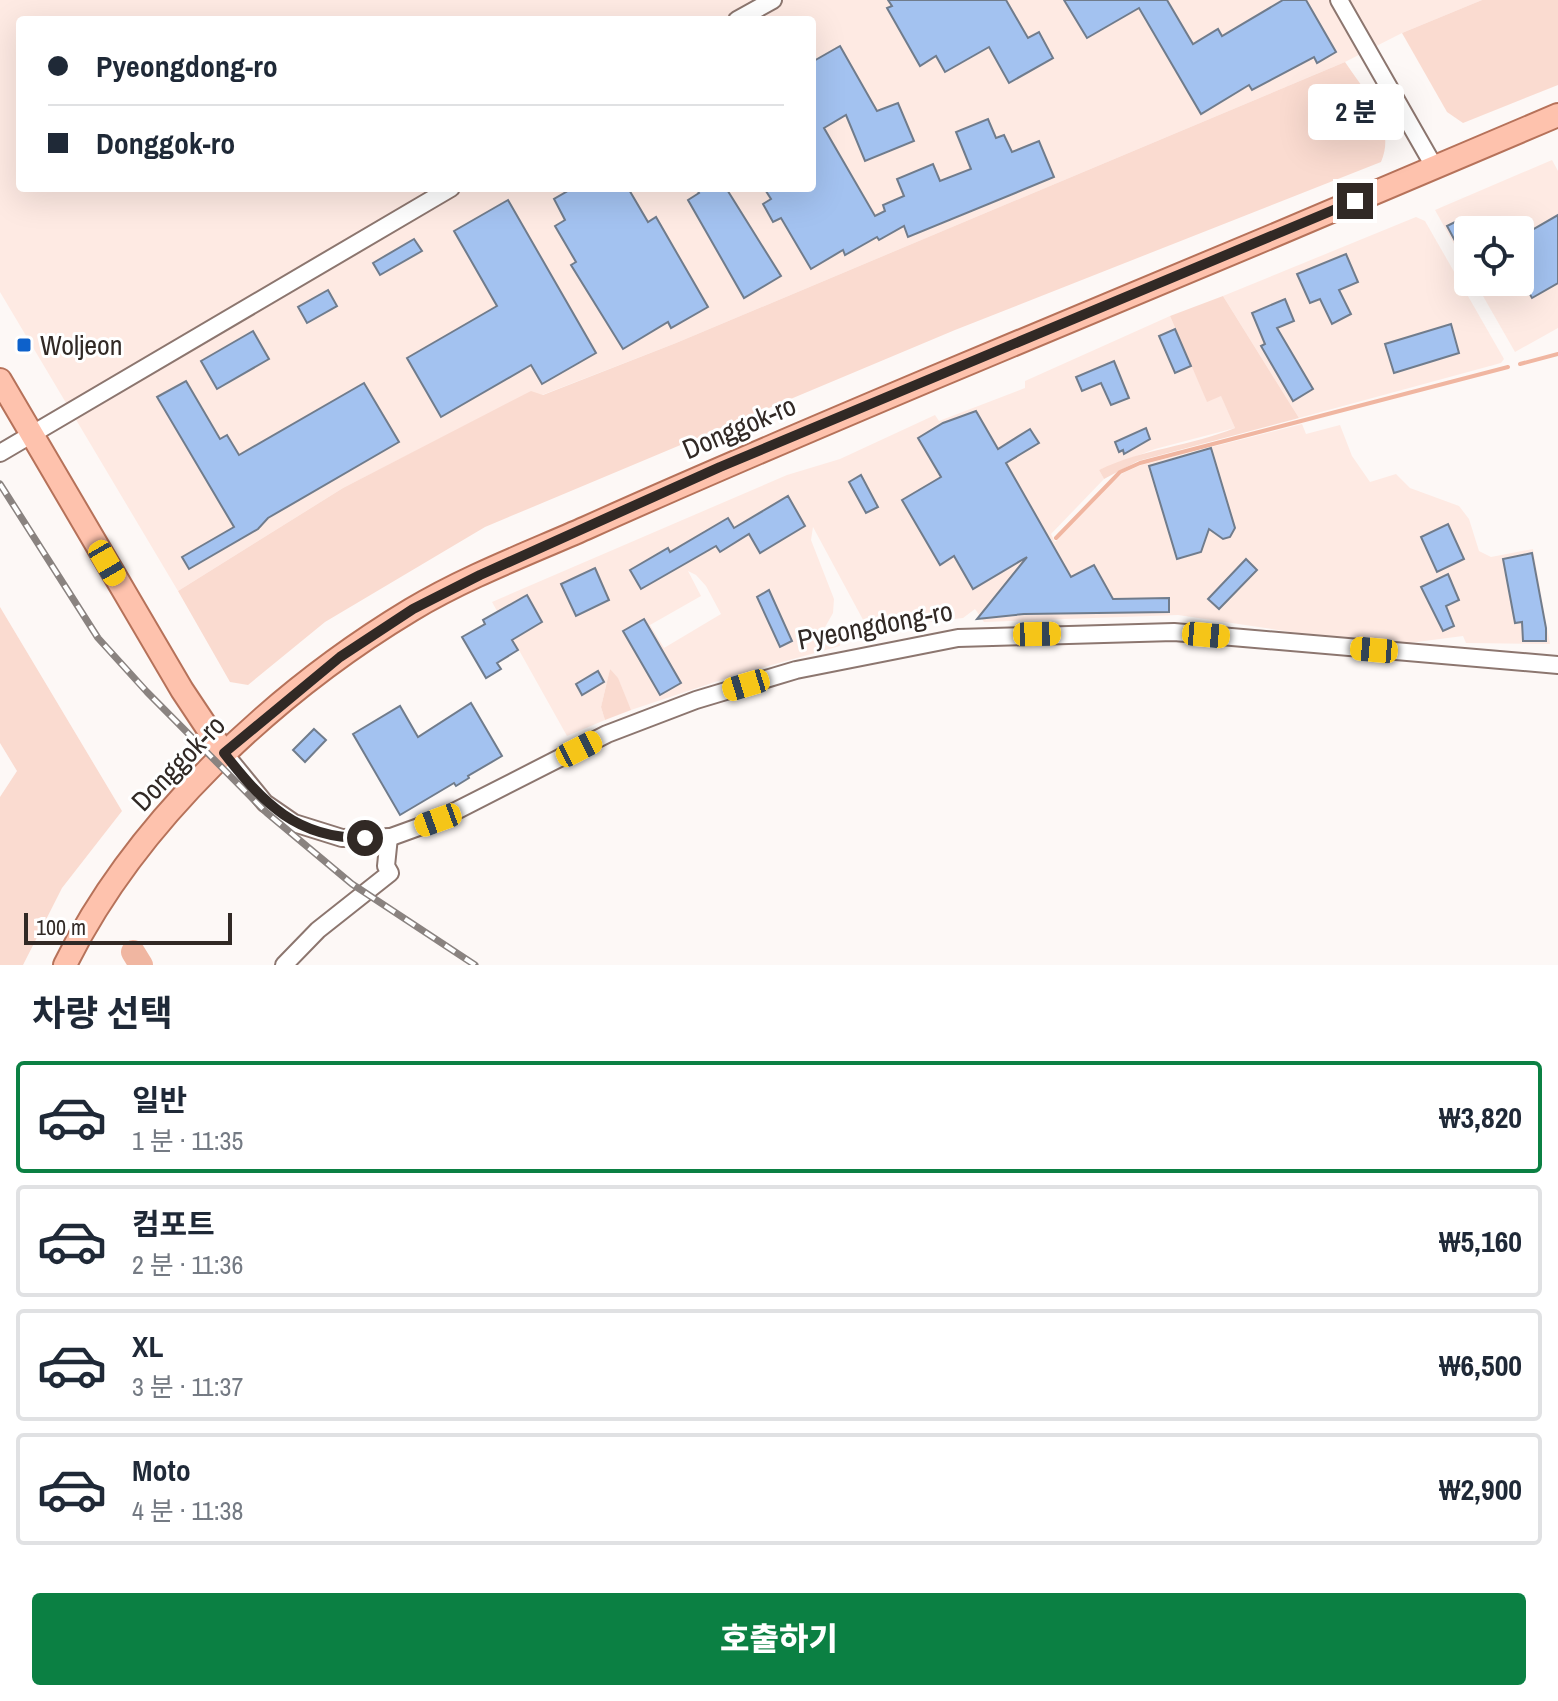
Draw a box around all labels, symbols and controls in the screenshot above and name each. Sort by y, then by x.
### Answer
text: Pyeongdong-ro [96,46,278,86]
callout: 2 분 [1307,85,1403,141]
text: 2 분 [1335,94,1377,129]
text: Donggok-ro [96,123,235,163]
route end [1337,183,1373,219]
map controls [1454,216,1534,296]
button: locate [1454,216,1534,296]
place label: Woljeon [40,326,123,364]
marker: Woljeon [15,336,33,354]
street label: Donggok-ro [676,386,802,468]
car [85,536,129,590]
street label: Pyeongdong-ro [794,591,956,659]
car [1181,621,1231,649]
car [1013,622,1061,646]
car [1349,636,1399,664]
car [720,667,772,703]
street label: Donggok-ro [123,707,233,819]
car [552,727,606,771]
car [411,801,465,839]
route start [347,820,383,856]
scale bar [24,909,232,945]
text: 100 m [36,912,86,942]
text: 차량 선택 [32,989,173,1037]
text: 일반 [132,1080,187,1120]
icon: car [36,1081,108,1153]
text: ₩3,820 [1439,1097,1522,1137]
text: 1 분 · 11:35 [132,1123,243,1158]
text: 컴포트 [132,1204,215,1244]
icon: car [36,1205,108,1277]
text: ₩5,160 [1439,1221,1522,1261]
text: 2 분 · 11:36 [132,1247,243,1282]
text: XL [132,1326,163,1366]
icon: car [36,1329,108,1401]
text: ₩6,500 [1439,1345,1522,1385]
text: 3 분 · 11:37 [132,1369,243,1404]
text: Moto [132,1450,191,1490]
icon: car [36,1453,108,1525]
text: ₩2,900 [1439,1469,1522,1509]
text: 4 분 · 11:38 [132,1493,243,1528]
button: 호출하기 [32,1593,1526,1685]

